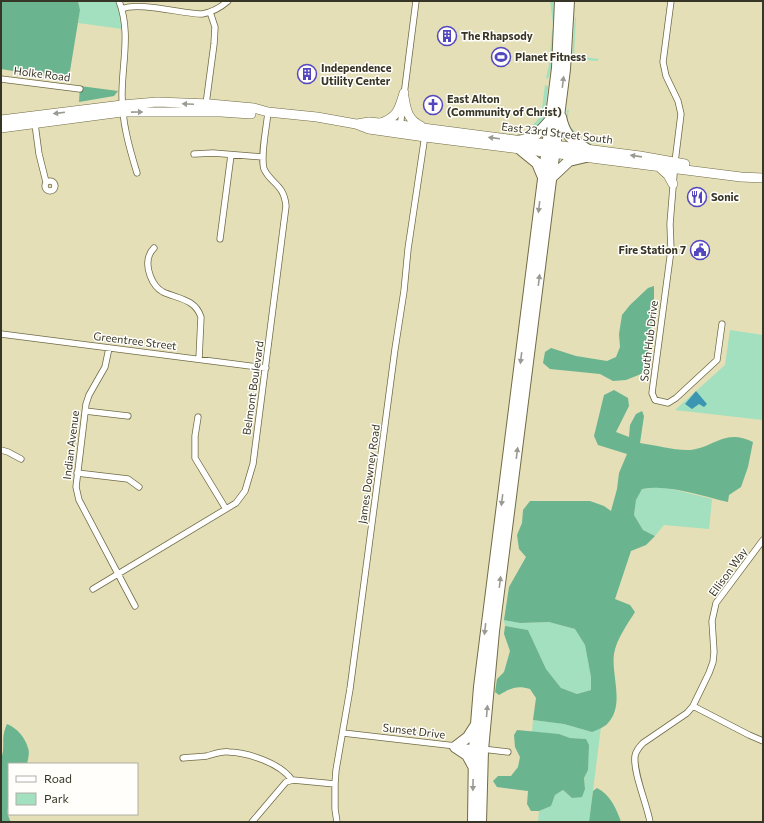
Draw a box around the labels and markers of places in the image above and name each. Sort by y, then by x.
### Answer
building icon: The Rhapsody [436,25,458,47]
place label: The Rhapsody [461,29,533,42]
sports icon: Planet Fitness [490,46,512,68]
place label: Planet Fitness [515,50,586,63]
place label: Independence Utility Center [321,61,392,87]
building icon: Independence Utility Center [296,63,318,85]
place label: East Alton (Community of Christ) [447,92,562,118]
church icon: East Alton (Community of Christ) [422,94,444,116]
restaurant icon: Sonic [686,186,708,208]
place label: Sonic [711,190,739,203]
public building icon: Fire Station 7 [689,239,711,261]
place label: Fire Station 7 [619,243,686,256]

